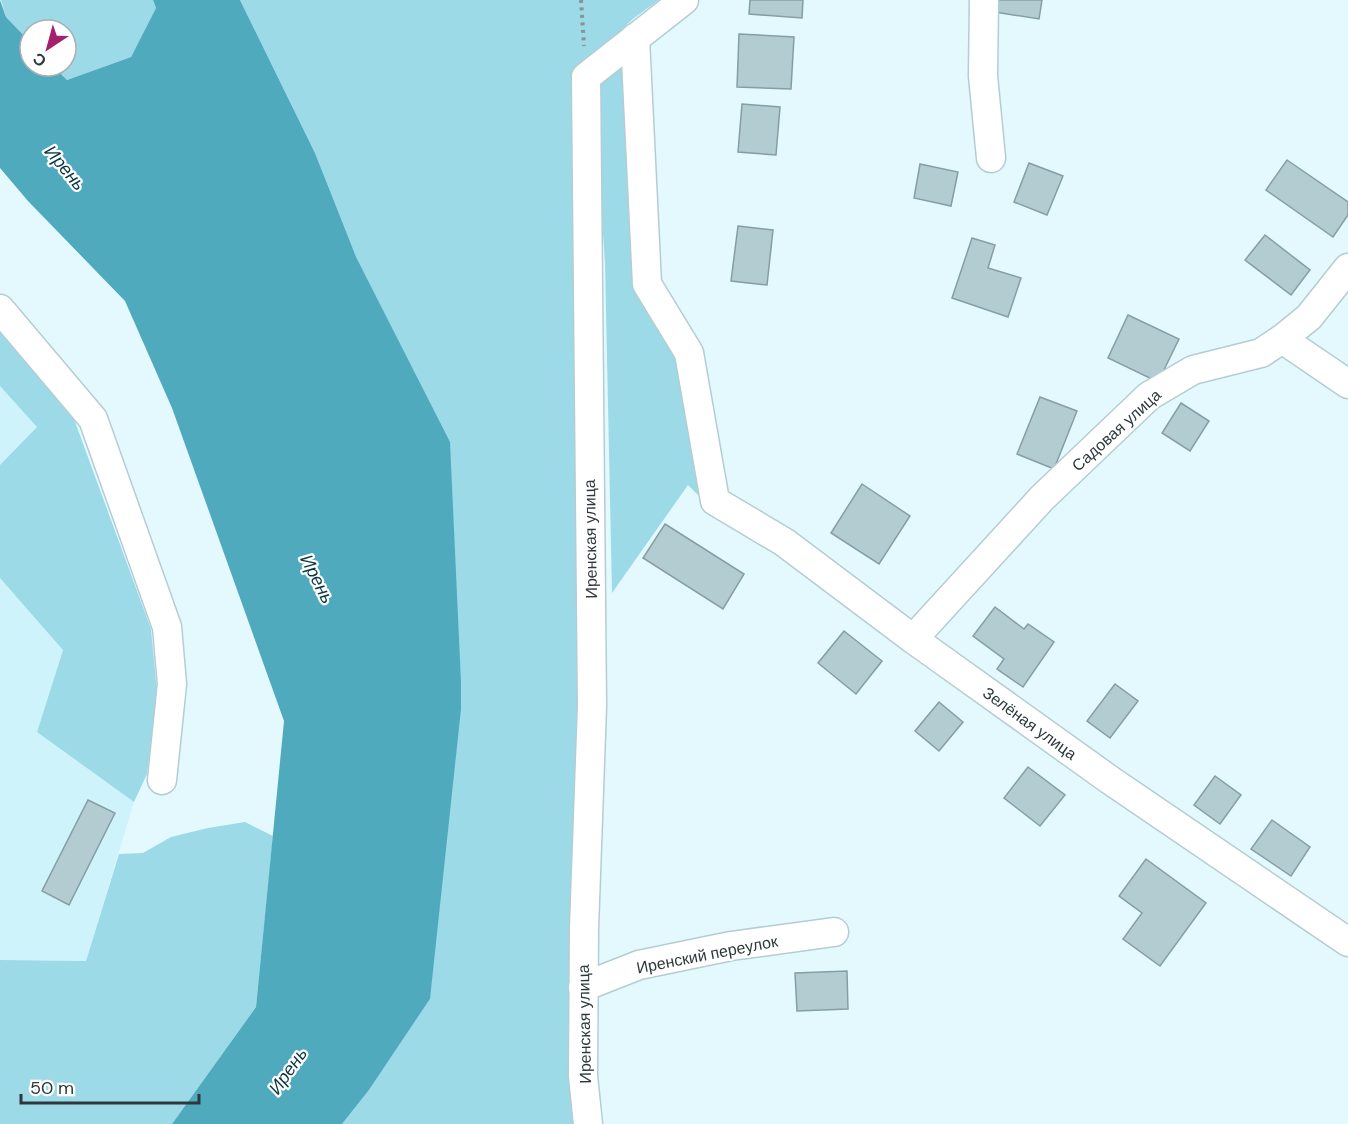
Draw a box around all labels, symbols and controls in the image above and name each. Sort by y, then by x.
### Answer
north arrow [18,18,78,78]
text: С [28,48,50,72]
water label: Ирень [39,140,91,196]
street label: Садовая улица [1067,385,1165,476]
street label: Иренская улица [579,479,602,599]
water label: Ирень [294,550,340,608]
street label: Зелёная улица [979,682,1081,765]
street label: Иренский переулок [635,930,781,978]
street label: Иренская улица [573,964,596,1084]
water label: Ирень [263,1043,313,1099]
scale bar [21,1067,200,1105]
text: 50 m [30,1076,74,1100]

